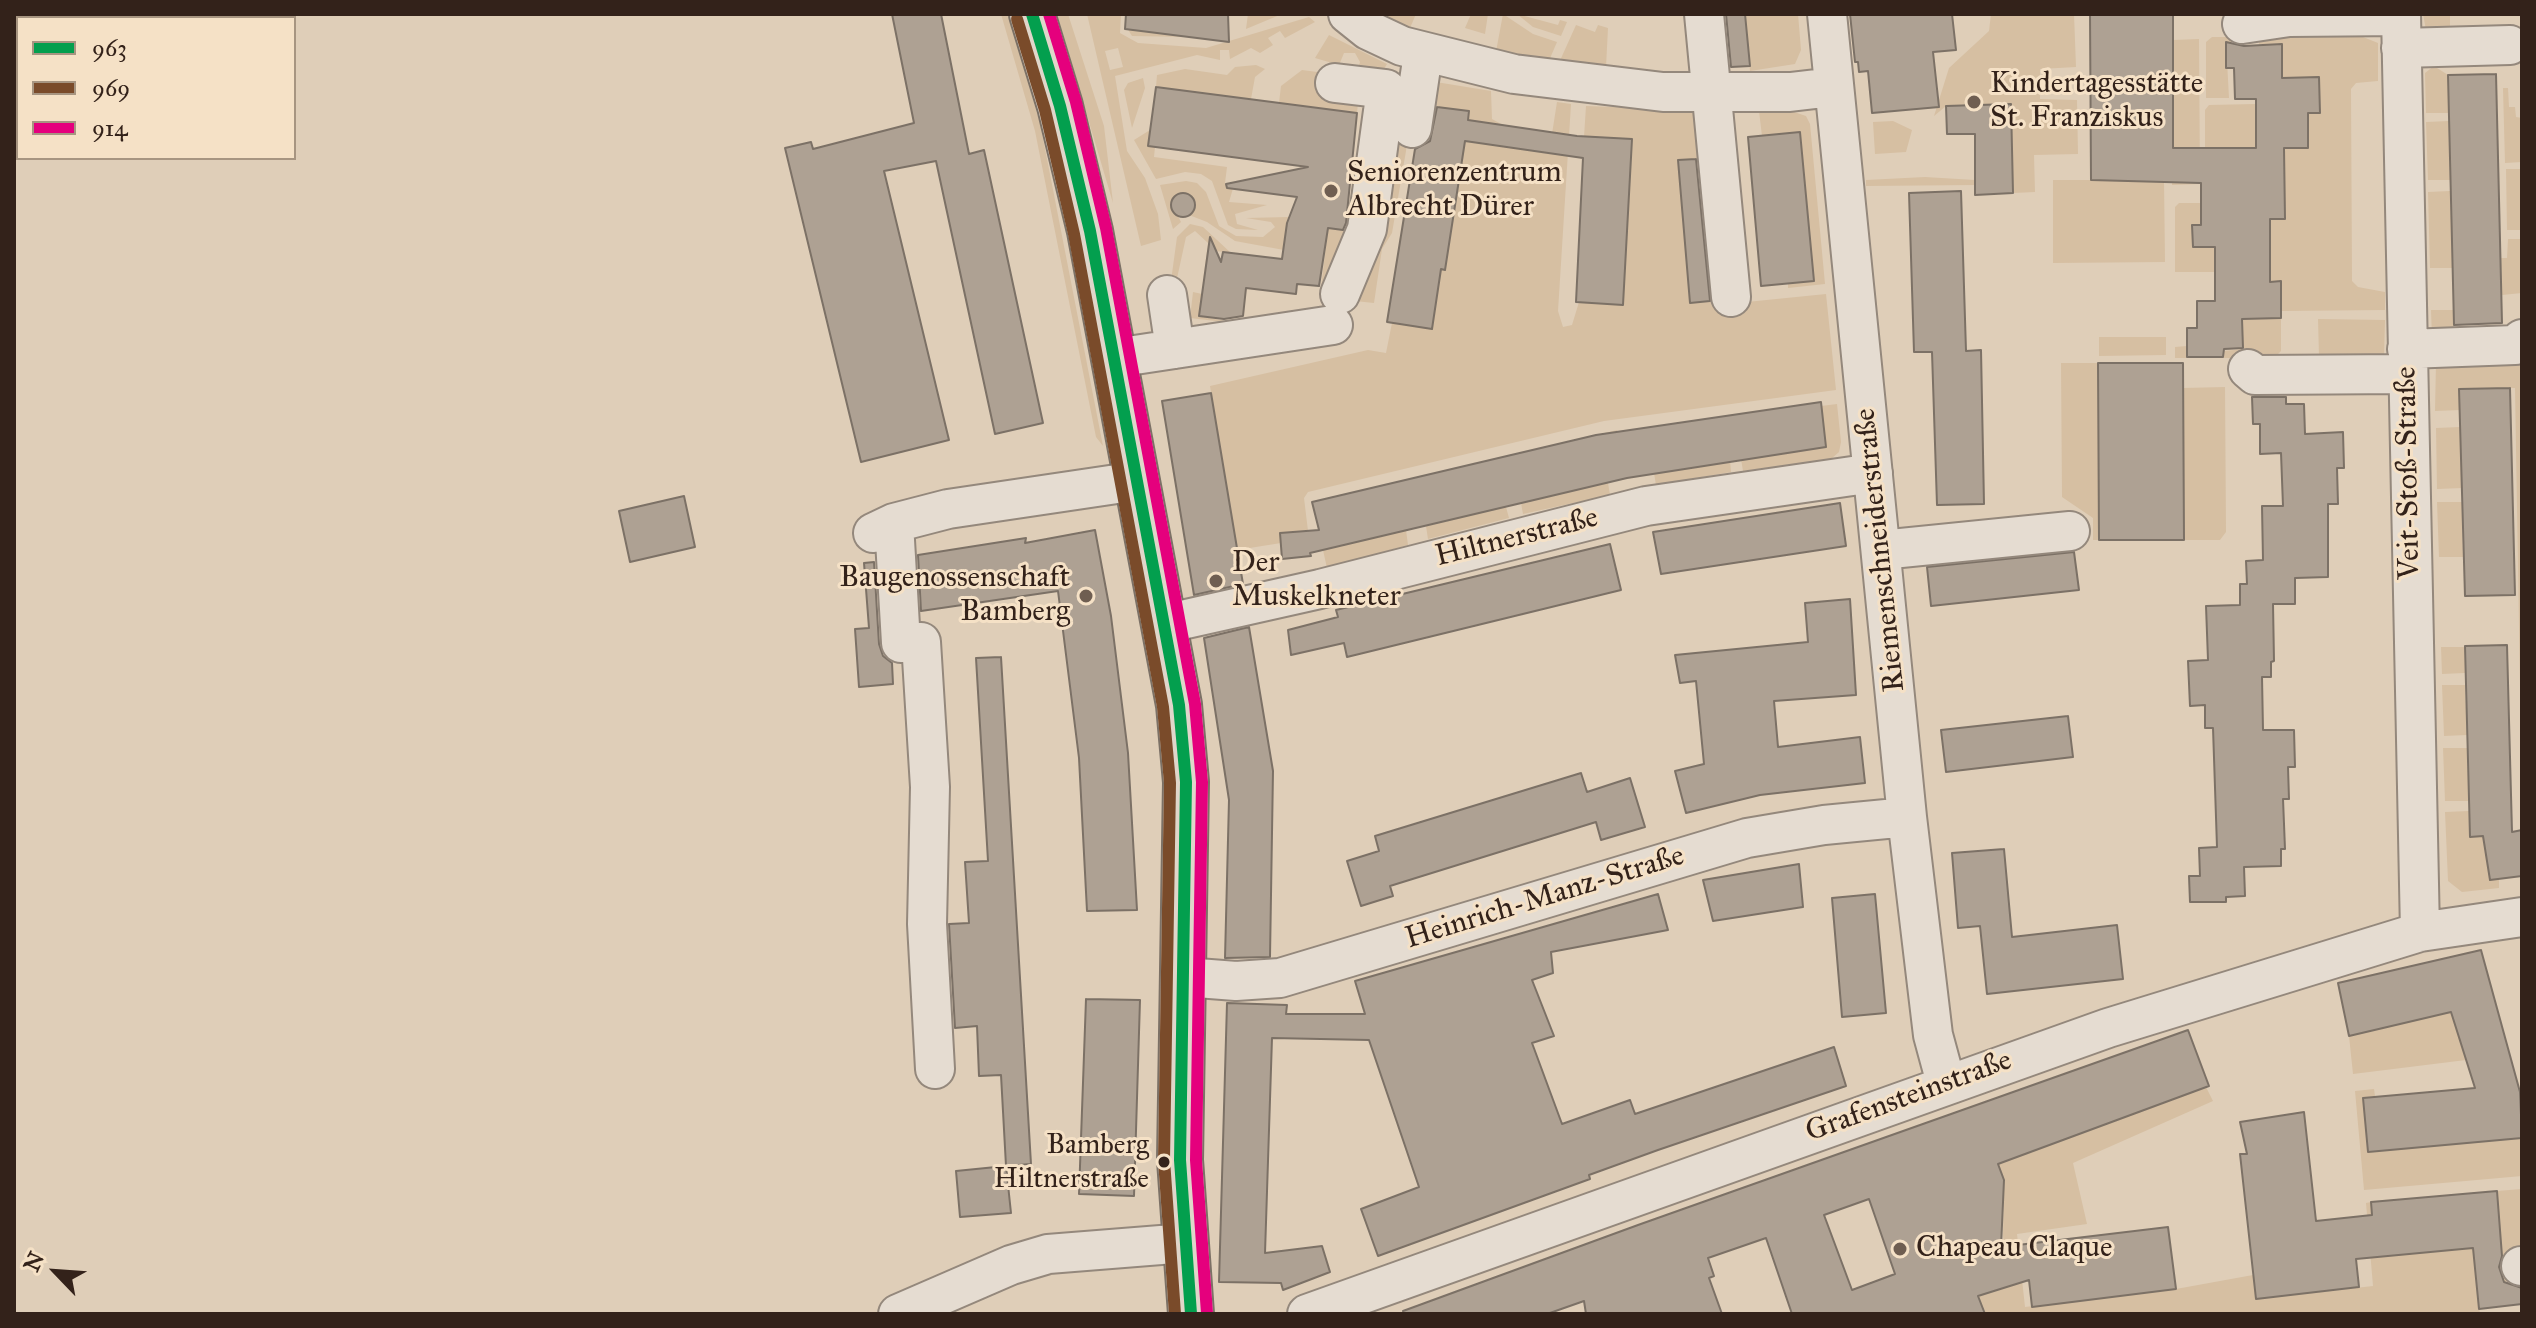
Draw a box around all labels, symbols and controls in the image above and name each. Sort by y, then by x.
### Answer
legend [16,16,296,160]
text: 963 [92,33,127,63]
place label: Kindertagesstätte St. Franziskus [1990,67,2203,138]
text: 969 [92,73,130,103]
marker: Kindertagesstätte St. Franziskus [1965,93,1983,111]
text: 914 [92,113,128,143]
place label: Seniorenzentrum Albrecht Dürer [1347,156,1562,226]
marker: Seniorenzentrum Albrecht Dürer [1322,182,1340,200]
street label: Veit-Stoß-Straße [2389,366,2429,580]
street label: Riemenschneiderstraße [1848,406,1914,694]
street label: Hiltnerstraße [1432,500,1602,576]
place label: Der Muskelkneter [1232,546,1401,616]
place label: Baugenossenschaft Bamberg [839,561,1070,632]
marker: Der Muskelkneter [1207,572,1225,590]
marker: Baugenossenschaft Bamberg [1077,587,1095,605]
street label: Heinrich-Manz-Straße [1401,838,1689,958]
street label: Grafensteinstraße [1801,1043,2017,1151]
place label: Bamberg Hiltnerstraße [994,1129,1149,1195]
marker: Bamberg Hiltnerstraße [1156,1154,1172,1170]
place label: Chapeau Claque [1916,1231,2112,1267]
north arrow [16,1232,96,1312]
marker: Chapeau Claque [1891,1240,1909,1258]
text: N [18,1247,50,1276]

